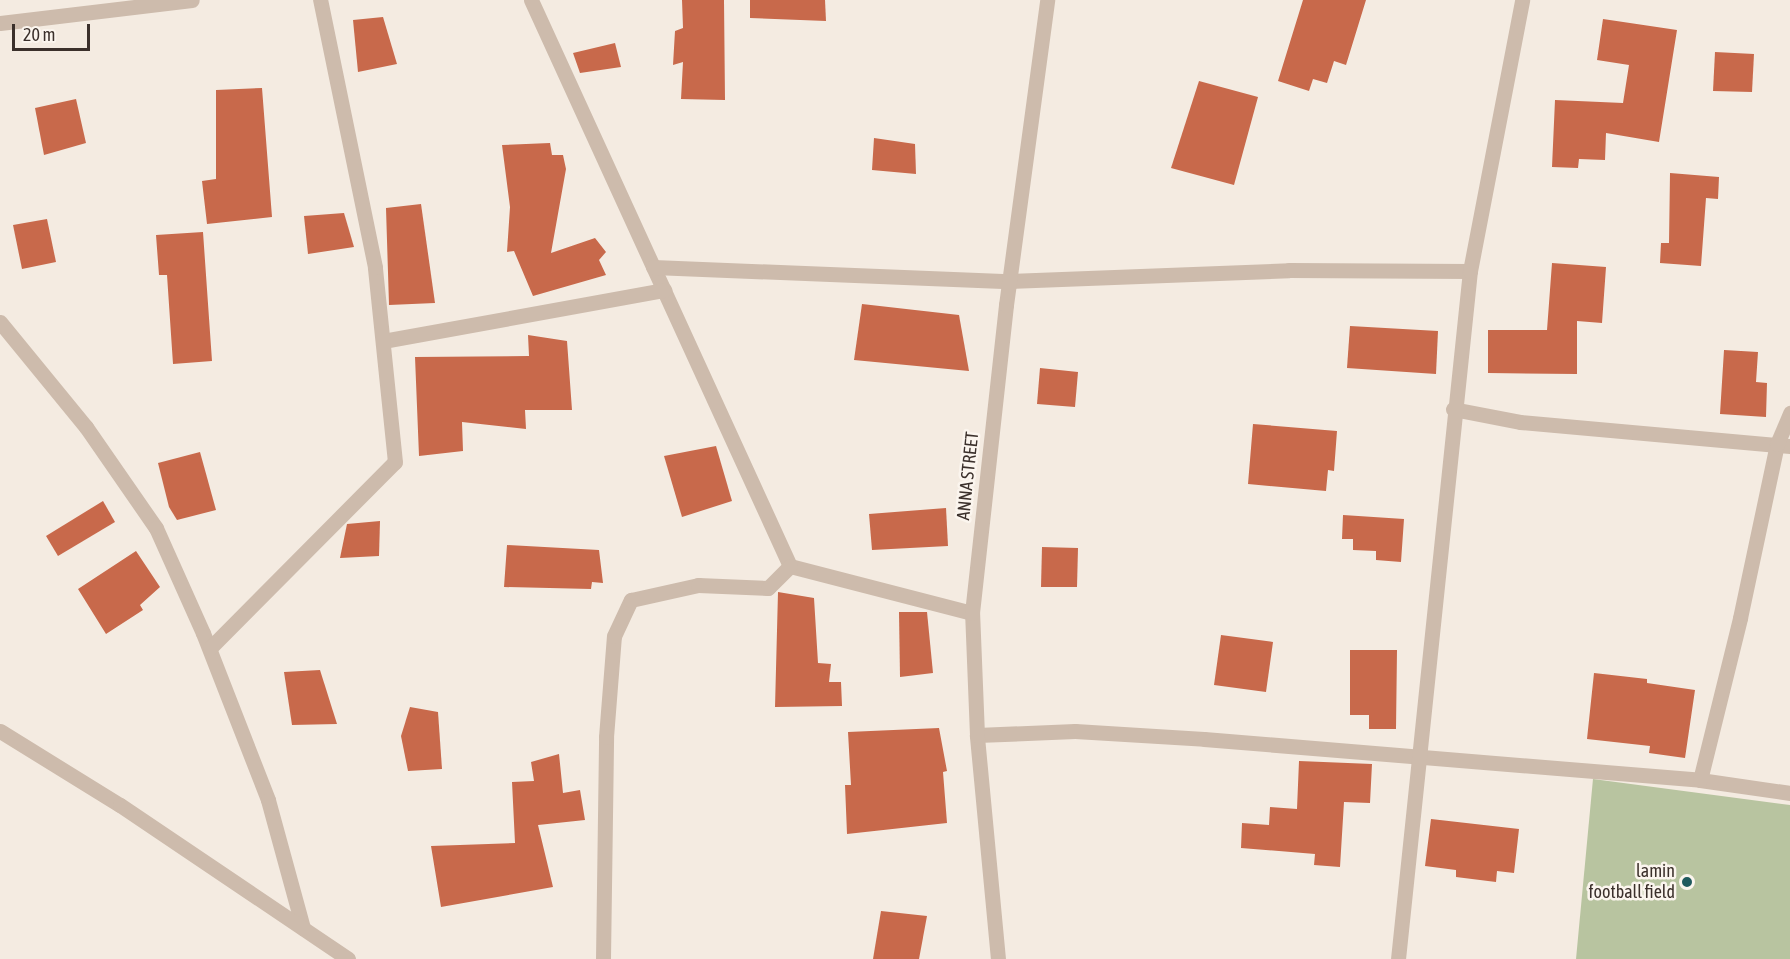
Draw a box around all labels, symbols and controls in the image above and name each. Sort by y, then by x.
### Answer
scale bar [15,12,93,50]
text: 20 m [23,24,55,45]
street label: ANNA STREET [953,431,983,521]
place label: lamin football field [1589,861,1675,904]
marker: lamin football field [1680,875,1694,889]

